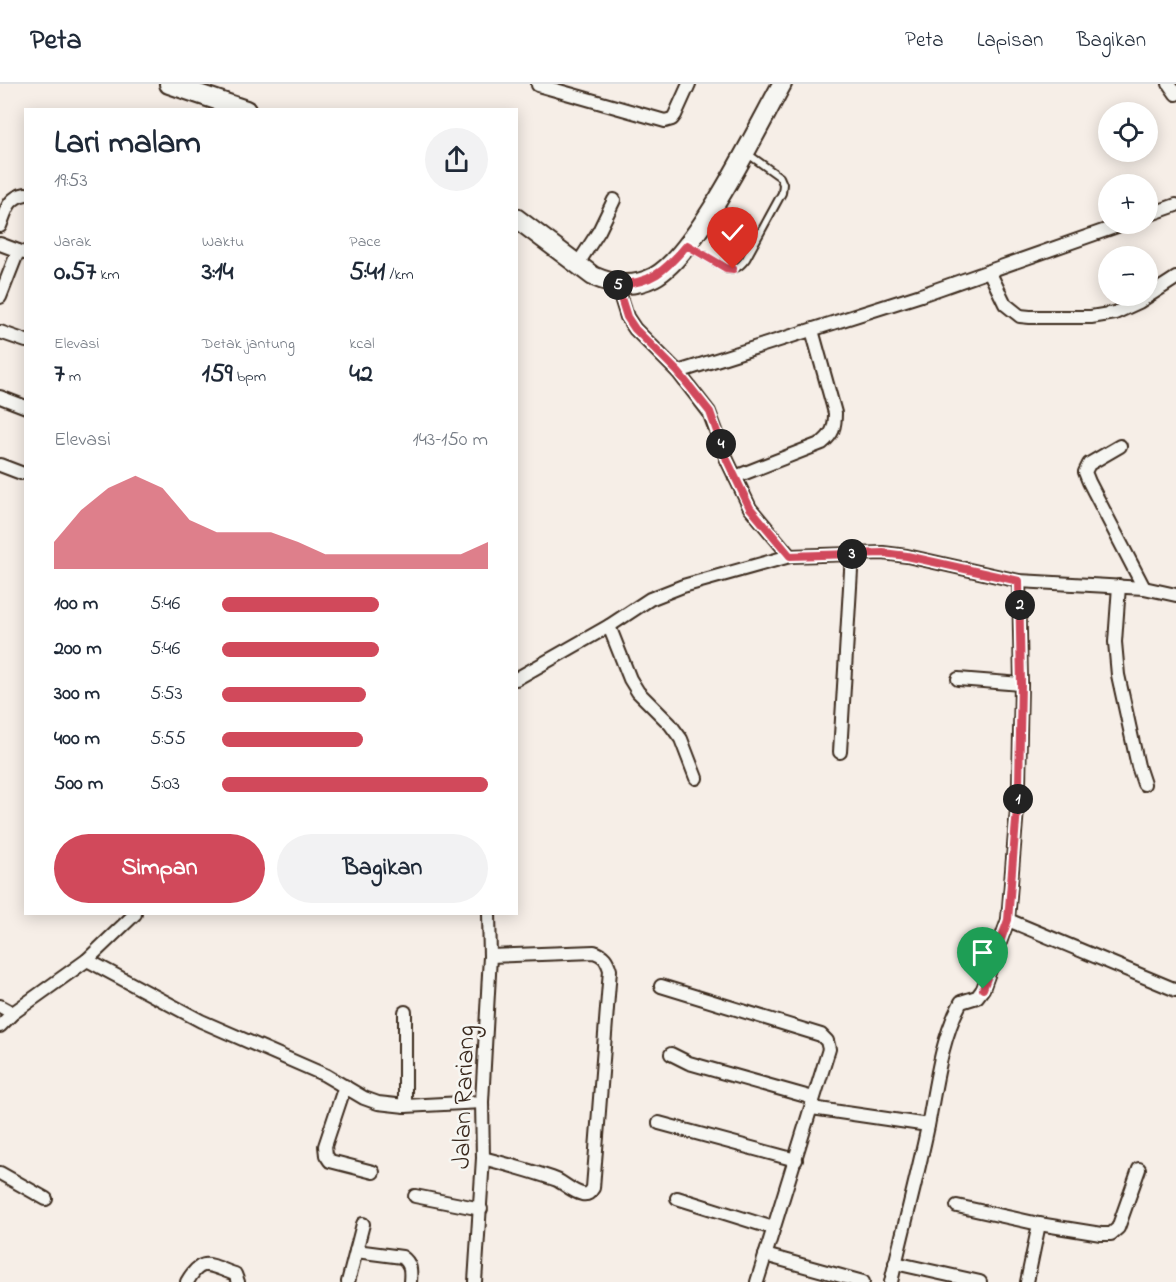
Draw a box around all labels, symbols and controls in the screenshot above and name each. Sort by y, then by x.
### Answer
text: Peta [30,21,82,62]
text: Peta [905,26,944,56]
text: Lapisan [977,26,1043,56]
text: Bagikan [1076,26,1146,56]
map controls [1098,102,1158,306]
button: locate [1098,102,1158,162]
text: Lari malam [54,120,201,168]
button: share [425,128,488,191]
text: 19:53 [54,167,88,196]
button: + [1098,174,1158,234]
pin [707,207,758,269]
icon: check [716,216,749,249]
text: Jarak [54,230,91,254]
text: Waktu [202,230,244,254]
text: Pace [349,230,381,254]
button: − [1098,246,1158,306]
text: 0.57 [54,254,96,292]
text: 3:14 [202,254,234,292]
text: 5:41 [349,254,385,292]
text: km [96,263,120,287]
text: /km [385,263,414,287]
pin: 5 [603,270,633,300]
text: 5 [613,273,623,297]
text: Elevasi [54,332,99,356]
text: Detak jantung [202,332,295,356]
text: kcal [349,332,375,356]
text: 7 [54,356,65,394]
text: 159 [202,356,233,394]
text: 42 [349,356,373,394]
text: m [65,365,81,389]
text: bpm [233,365,266,389]
text: Elevasi [54,426,111,455]
text: 143–150 m [412,426,488,455]
pin: 4 [706,429,736,459]
text: 4 [718,432,724,456]
pin: 3 [837,539,867,569]
text: 3 [849,542,855,566]
text: 100 m [54,590,98,619]
text: 5:46 [150,590,180,619]
pin: 2 [1005,590,1035,620]
text: 2 [1016,593,1024,617]
text: 200 m [54,635,102,664]
text: 5:46 [150,635,180,664]
text: 300 m [54,680,100,709]
text: 5:53 [150,680,183,709]
text: 400 m [54,725,100,754]
text: 5:55 [150,725,186,754]
text: 500 m [54,770,103,799]
text: 5:03 [150,770,180,799]
pin: 1 [1003,784,1033,814]
text: 1 [1015,787,1021,811]
button: Simpan [54,834,265,903]
button: Bagikan [277,834,488,903]
pin [957,927,1008,989]
icon: arrive [966,936,999,969]
street label: Jalan Rariang [443,1024,487,1170]

